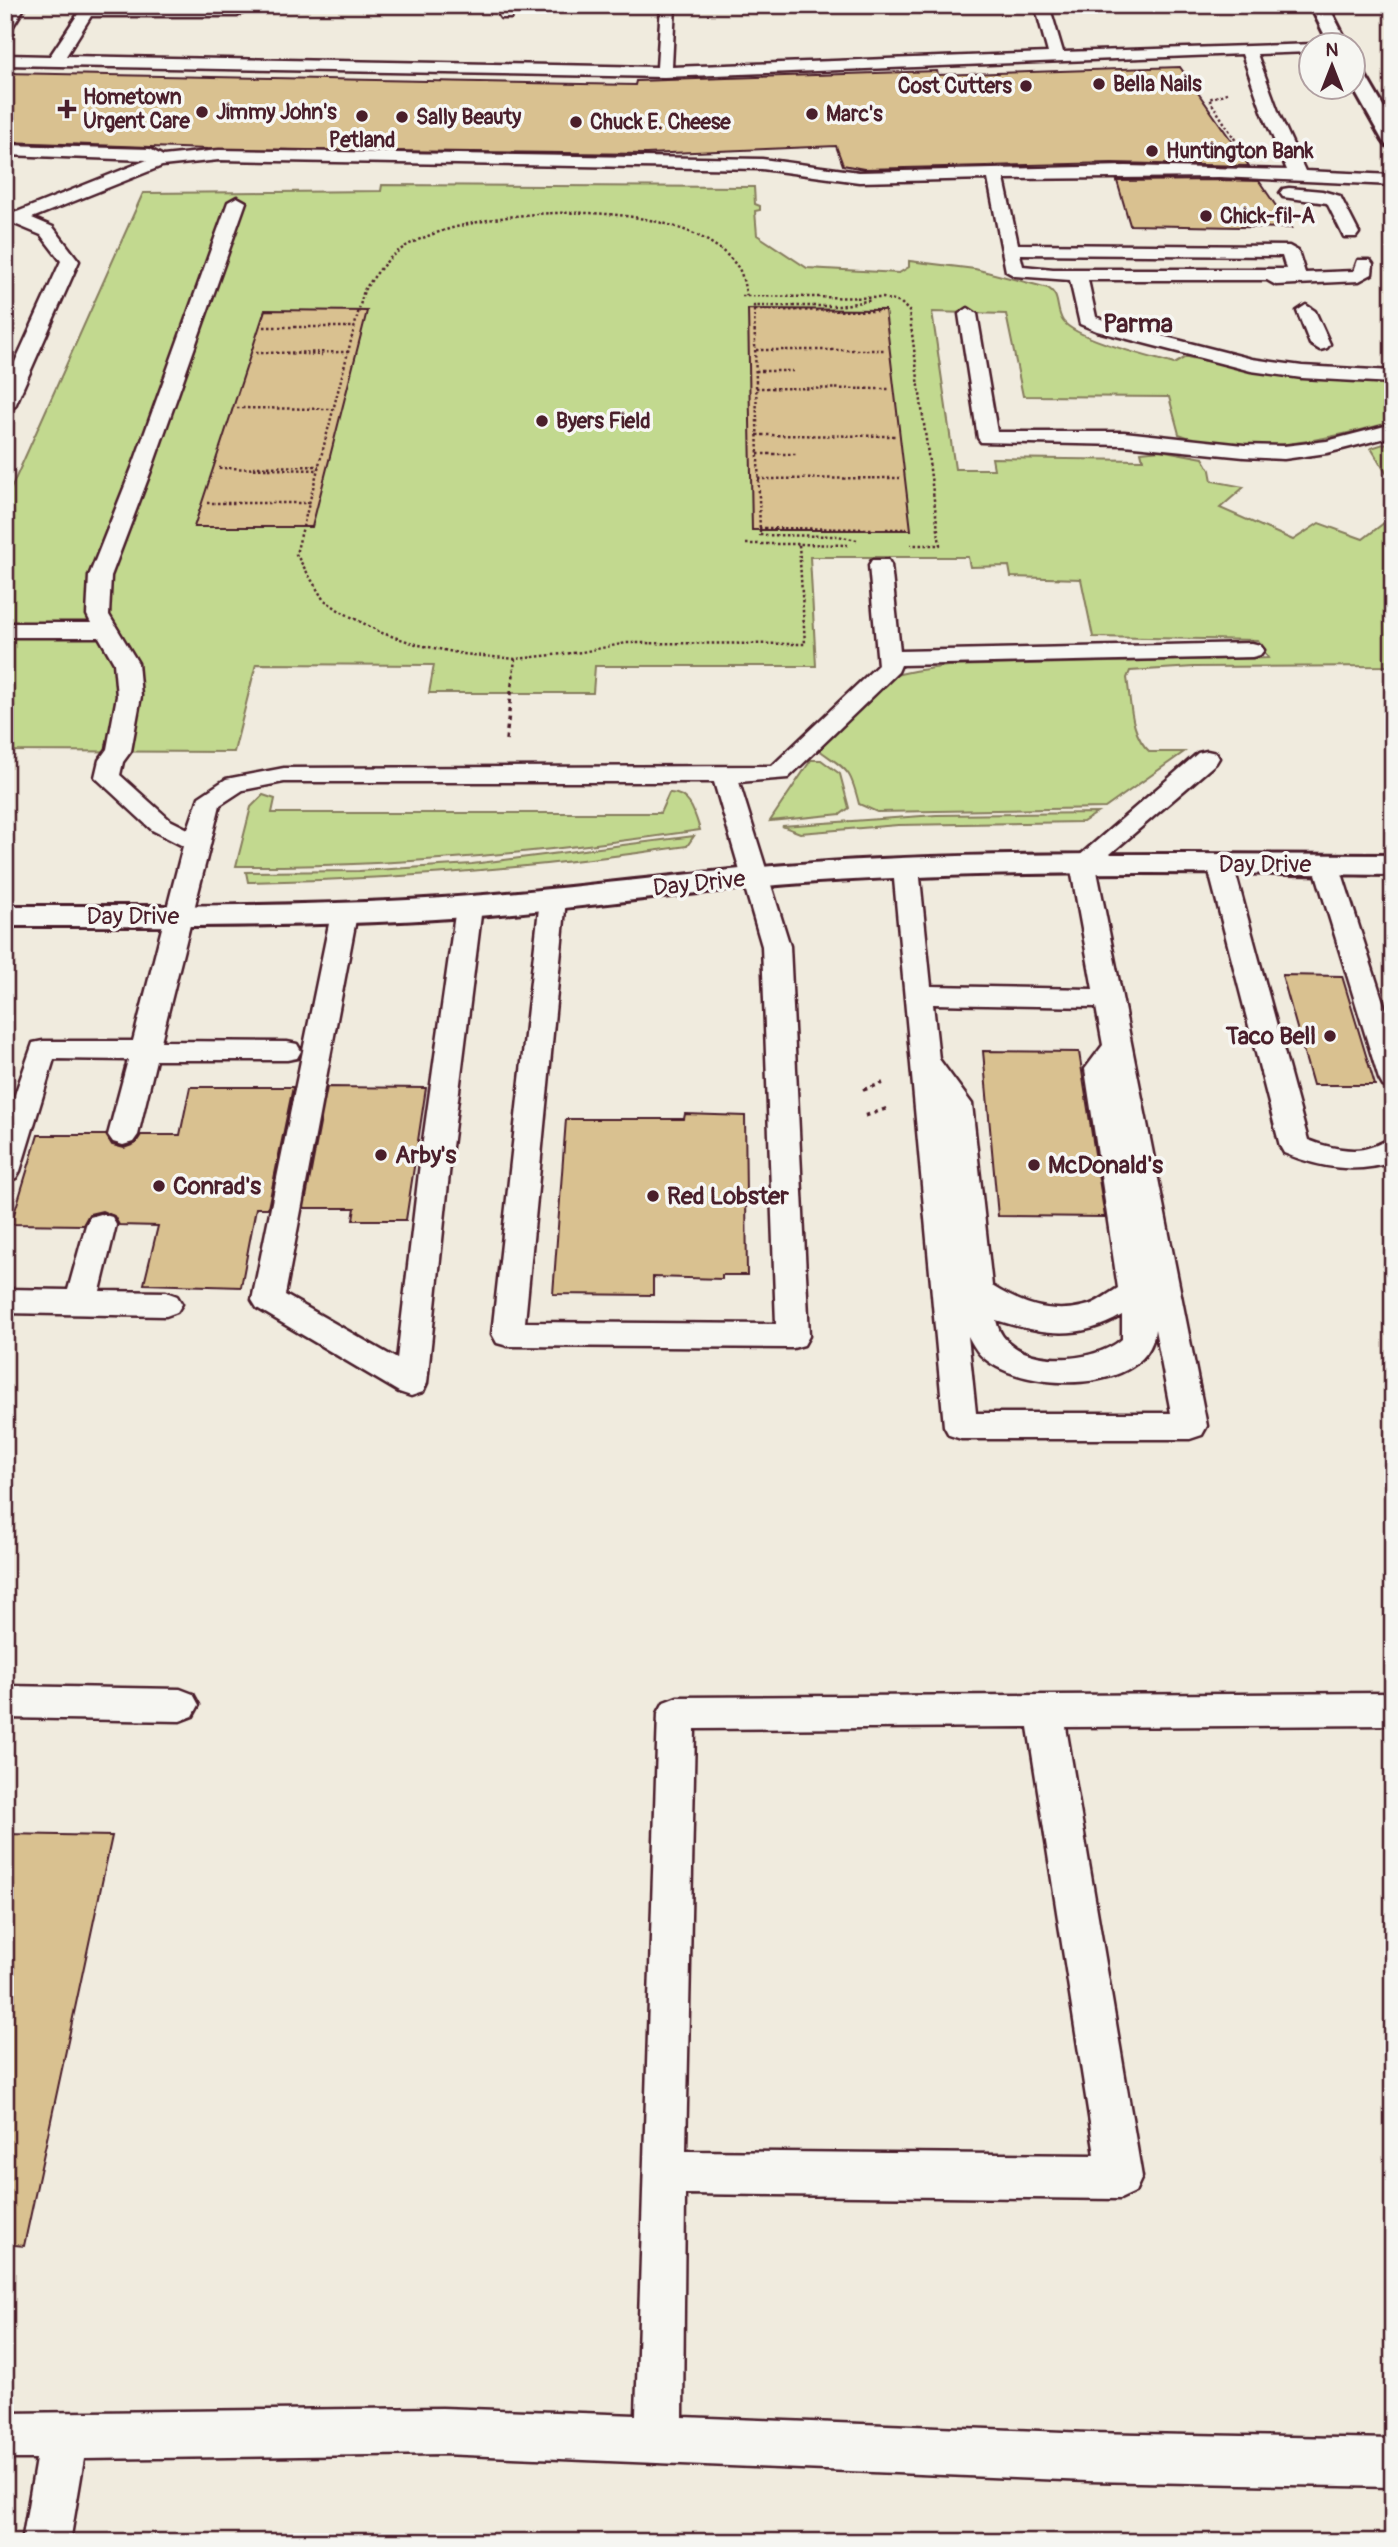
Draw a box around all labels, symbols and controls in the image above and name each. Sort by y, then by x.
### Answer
north arrow [1296,32,1366,102]
text: N [1326,38,1339,62]
place label: Bella Nails [1113,71,1202,98]
place label: Cost Cutters [898,73,1013,100]
marker: Bella Nails [1091,76,1107,92]
marker: Cost Cutters [1018,78,1034,94]
place label: Hometown Urgent Care [83,84,190,135]
marker: Hometown Urgent Care [57,99,77,119]
place label: Jimmy John's [216,99,337,126]
place label: Marc's [826,101,883,128]
marker: Jimmy John's [194,104,210,120]
place label: Sally Beauty [416,104,521,131]
marker: Marc's [804,106,820,122]
marker: Petland [354,108,370,124]
marker: Sally Beauty [394,109,410,125]
place label: Chuck E. Cheese [590,109,731,136]
marker: Chuck E. Cheese [568,114,584,130]
place label: Petland [329,127,395,154]
place label: Huntington Bank [1166,138,1314,165]
marker: Huntington Bank [1144,143,1160,159]
place label: Chick-fil-A [1220,203,1315,230]
marker: Chick-fil-A [1198,208,1214,224]
district label: Parma [1103,308,1173,340]
place label: Byers Field [556,408,650,435]
marker: Byers Field [534,413,550,429]
street label: Day Drive [1219,850,1312,879]
street label: Day Drive [651,864,747,903]
street label: Day Drive [87,902,180,931]
place label: Taco Bell [1225,1022,1316,1051]
marker: Taco Bell [1322,1028,1338,1044]
place label: Arby's [395,1141,456,1170]
marker: Arby's [373,1147,389,1163]
place label: McDonald's [1048,1151,1163,1180]
marker: McDonald's [1026,1157,1042,1173]
place label: Conrad's [173,1172,261,1201]
marker: Conrad's [151,1178,167,1194]
place label: Red Lobster [667,1182,789,1211]
marker: Red Lobster [645,1188,661,1204]

